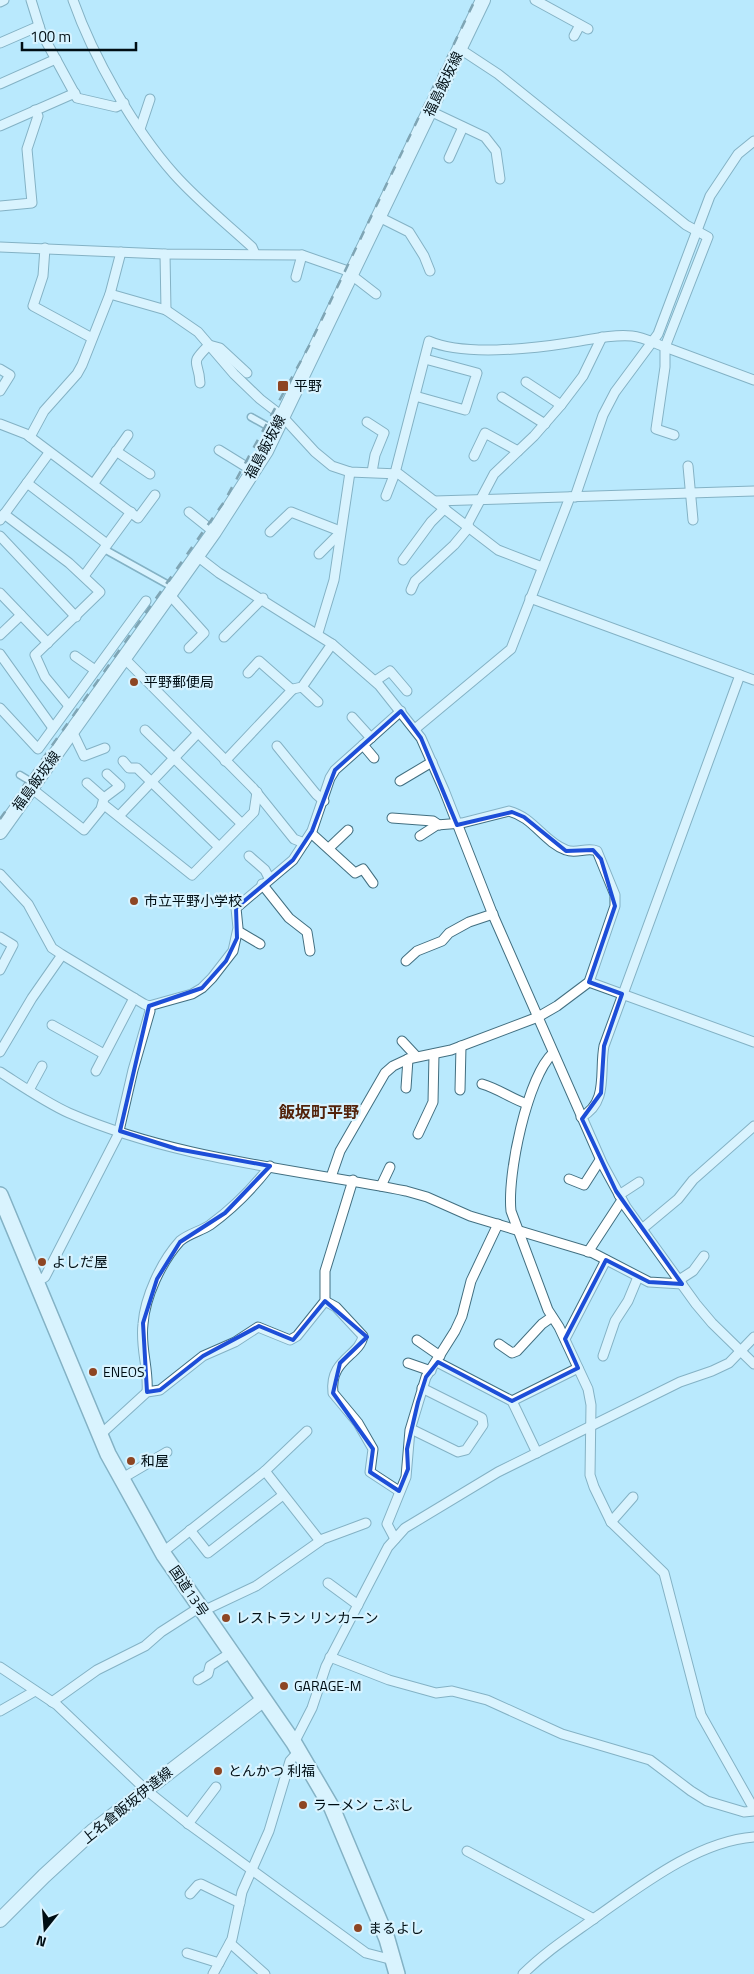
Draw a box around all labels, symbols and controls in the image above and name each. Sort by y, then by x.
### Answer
scale bar [22,20,136,52]
text: 100 m [30,25,71,48]
street label: 福島飯坂線 [418,48,467,120]
place label: 平野 [294,375,322,396]
marker: 平野 [276,379,290,393]
street label: 福島飯坂線 [239,411,290,483]
place label: 平野郵便局 [144,671,214,692]
marker: 平野郵便局 [128,676,140,688]
street label: 福島飯坂線 [7,746,65,815]
place label: 市立平野小学校 [144,890,242,911]
marker: 市立平野小学校 [128,895,140,907]
district label: 飯坂町平野 [278,1100,359,1124]
place label: よしだ屋 [52,1251,108,1272]
marker: よしだ屋 [36,1256,48,1268]
place label: ENEOS [103,1361,145,1382]
marker: ENEOS [87,1366,99,1378]
place label: 和屋 [141,1450,169,1471]
marker: 和屋 [125,1455,137,1467]
street label: 国道13号 [165,1561,214,1621]
place label: レストラン リンカーン [236,1607,378,1628]
marker: レストラン リンカーン [220,1612,232,1624]
place label: GARAGE-M [294,1675,362,1696]
marker: GARAGE-M [278,1680,290,1692]
place label: とんかつ 利福 [228,1760,315,1781]
street label: 上名倉飯坂伊達線 [77,1761,177,1848]
marker: とんかつ 利福 [212,1765,224,1777]
place label: ラーメン こぶし [313,1794,414,1815]
marker: ラーメン こぶし [297,1799,309,1811]
north arrow [20,1904,70,1954]
place label: まるよし [368,1917,424,1938]
marker: まるよし [352,1922,364,1934]
text: N [33,1930,49,1953]

